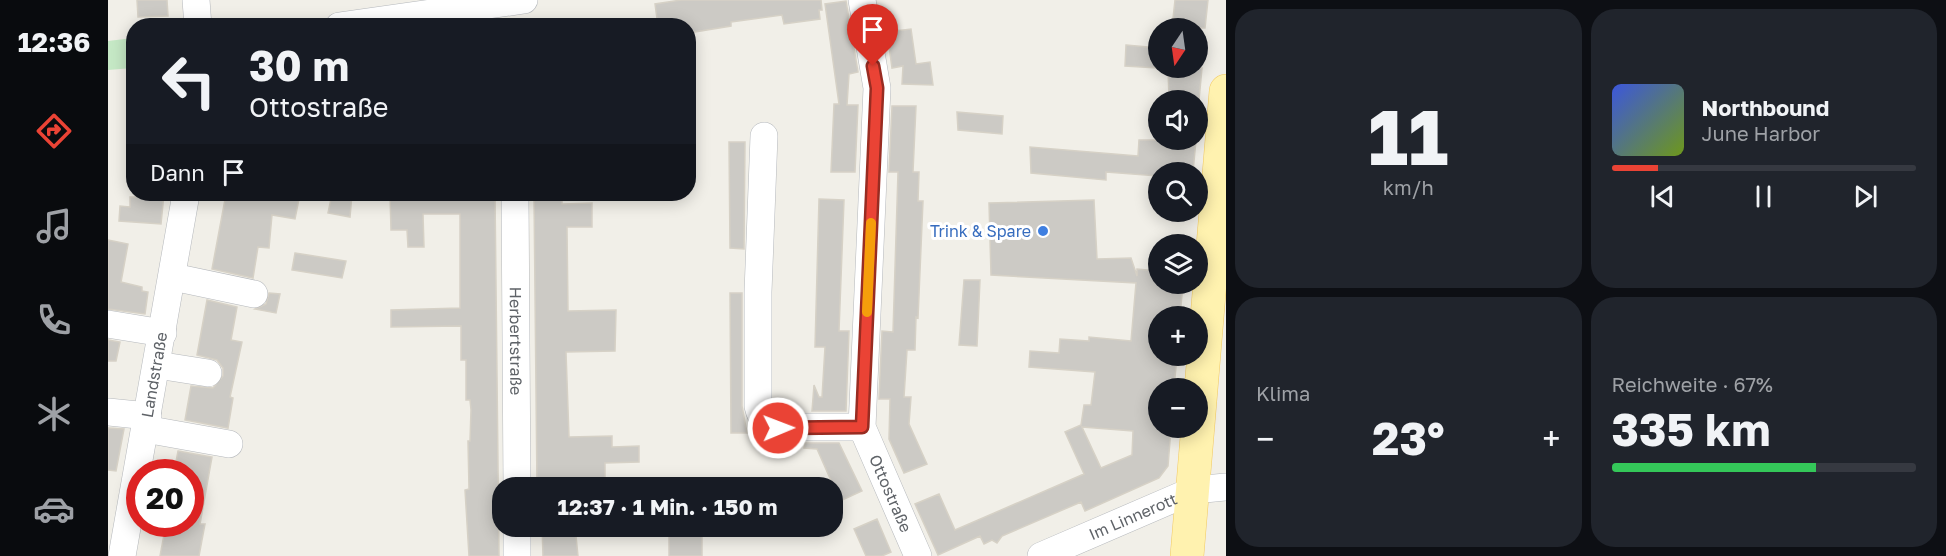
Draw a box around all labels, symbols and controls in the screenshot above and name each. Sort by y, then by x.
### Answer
pin [847,4,898,66]
icon: arrive [856,13,889,46]
north arrow [1148,18,1208,78]
map controls [1148,18,1208,438]
text: 12:36 [18,26,90,58]
text: 30 m [249,40,349,90]
icon: left [150,42,228,120]
text: 11 [1368,89,1448,182]
button: sound [1148,90,1208,150]
text: Ottostraße [249,91,388,123]
text: Northbound [1702,94,1829,121]
icon: directions [33,110,75,152]
text: June Harbor [1702,121,1820,145]
icon: arrive [217,156,250,189]
text: Dann [150,159,205,186]
button: search [1148,162,1208,222]
text: km/h [1383,175,1434,199]
icon: previous [1646,180,1679,213]
icon: pause [1747,180,1780,213]
icon: next [1849,180,1882,213]
icon: music [33,205,75,247]
place label: Trink & Spare [930,221,1031,241]
marker: Trink & Spare [1036,224,1050,238]
button: layers [1148,234,1208,294]
street label: Herbertstraße [506,287,526,395]
icon: phone [33,299,75,341]
button: + [1148,306,1208,366]
street label: Landstraße [137,330,171,419]
text: Reichweite · 67% [1612,372,1773,396]
button: − [1148,378,1208,438]
text: Klima [1256,381,1310,405]
icon: climate [33,393,75,435]
position arrow [746,396,810,460]
text: 335 km [1612,402,1771,456]
text: 23° [1372,411,1444,465]
text: − [1256,419,1274,458]
text: + [1542,419,1560,458]
street label: Ottostraße [865,451,916,535]
speed limit sign: 20 [126,459,204,537]
icon: car [33,488,75,530]
street label: Im Linnerott [1086,489,1180,544]
text: 12:37 · 1 Min. · 150 m [558,493,777,520]

